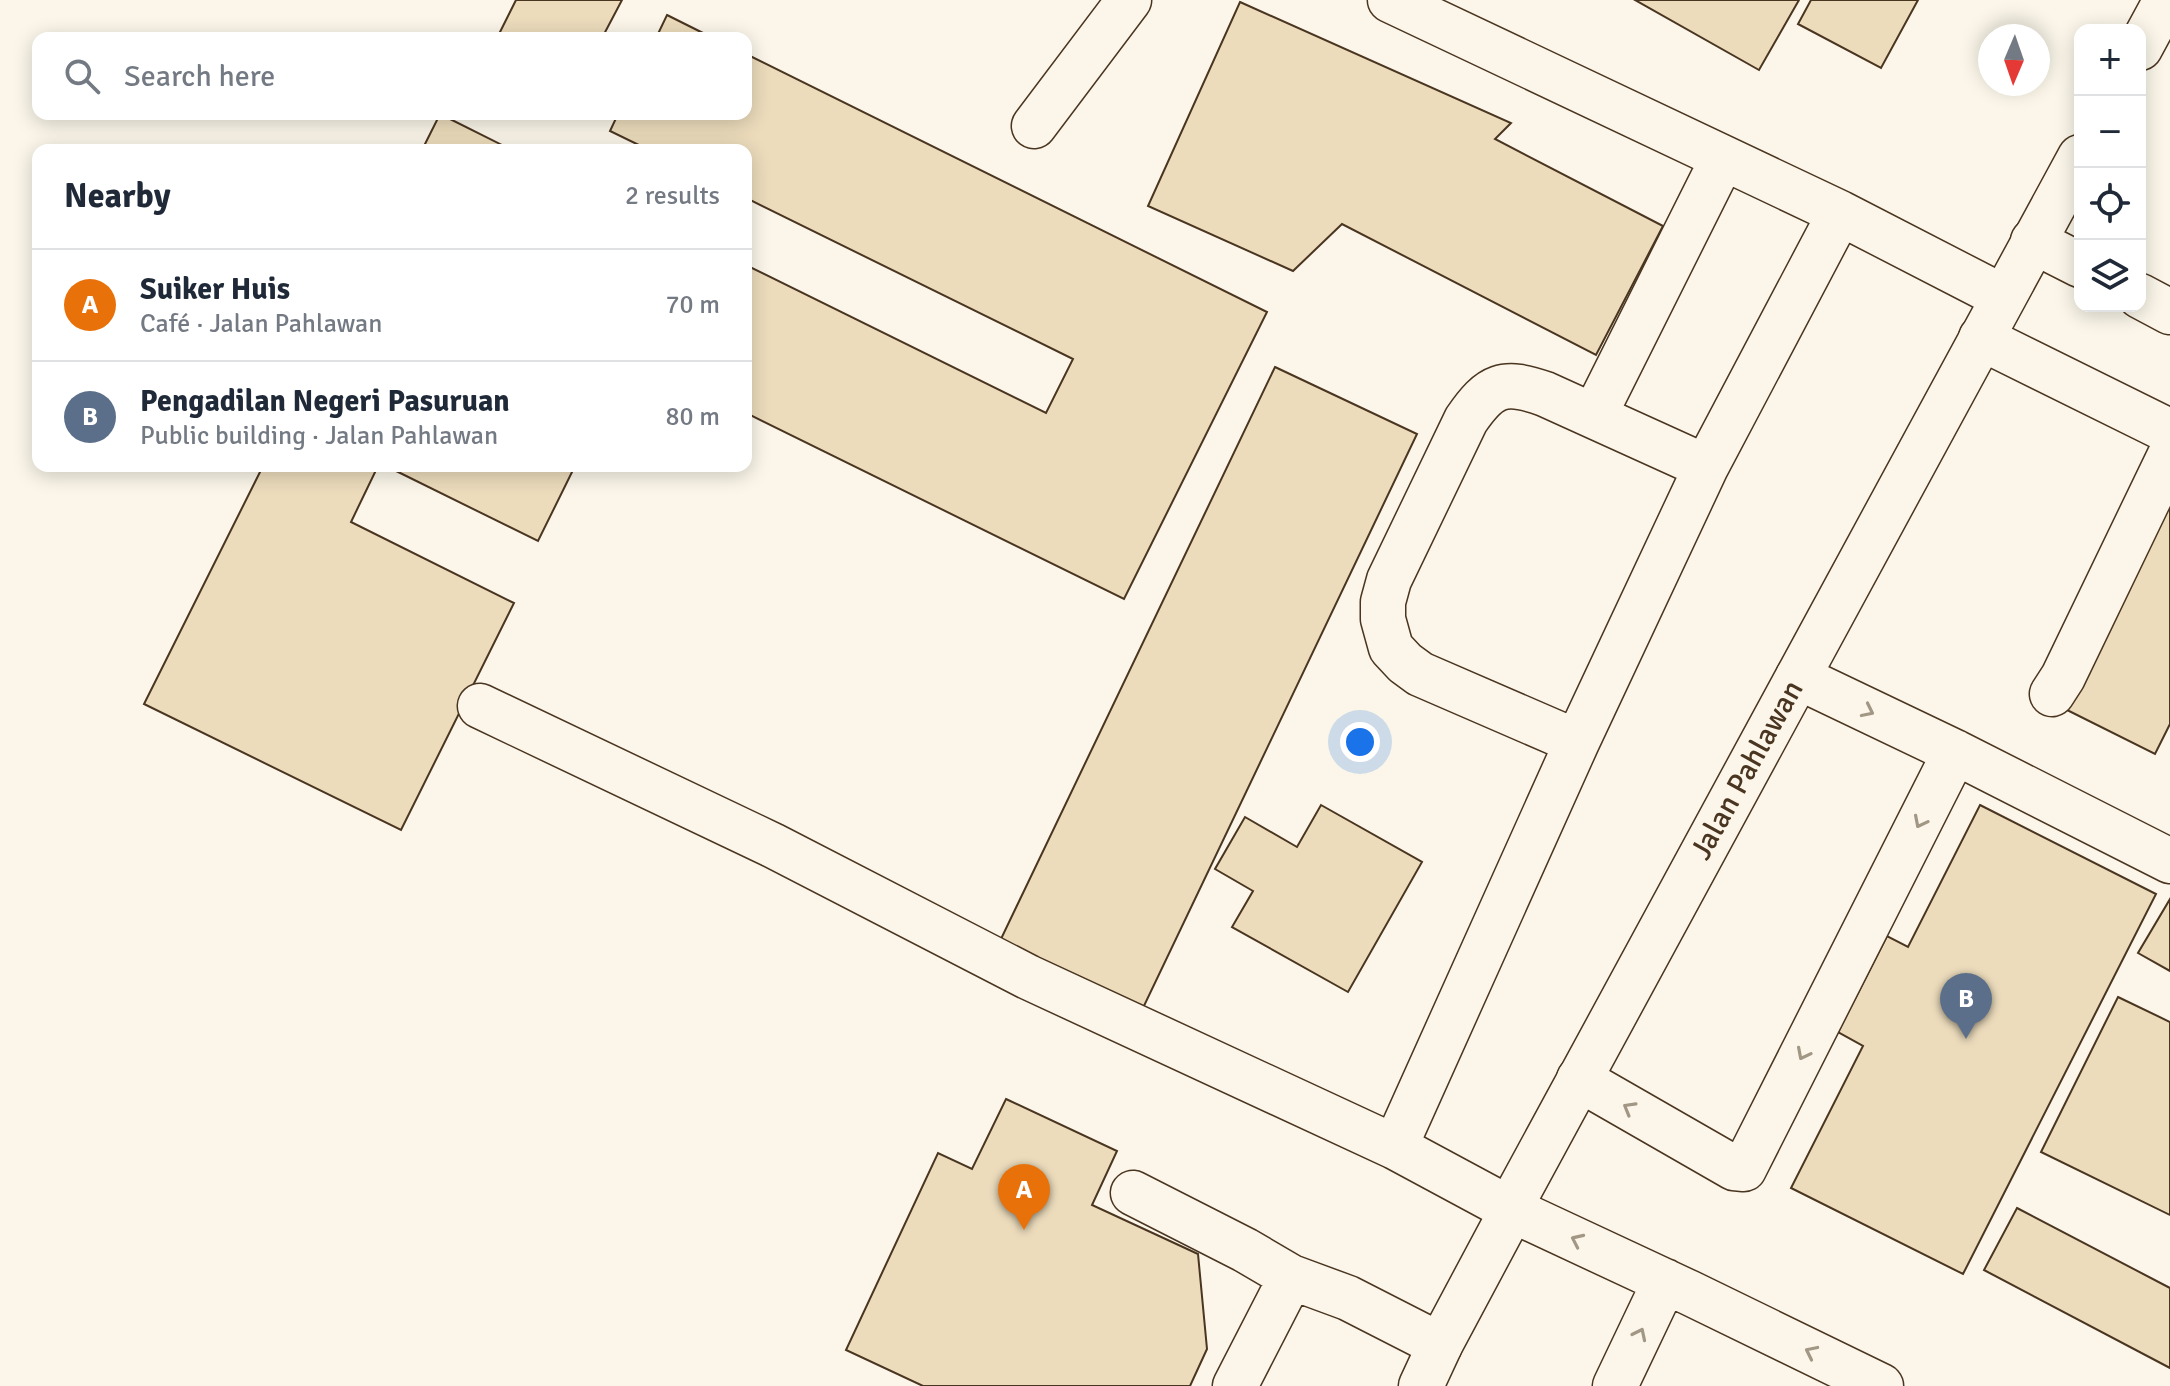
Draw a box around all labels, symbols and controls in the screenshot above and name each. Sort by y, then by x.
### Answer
north arrow [1978,24,2050,96]
map controls [2074,24,2146,312]
button: + [2074,24,2146,96]
search box [32,32,752,120]
icon: search [60,54,104,98]
text: Search here [124,58,275,95]
button: − [2074,96,2146,168]
button: locate [2074,168,2146,240]
text: Nearby [64,175,171,217]
text: 2 results [625,180,720,212]
button: layers [2074,240,2146,312]
text: Suiker Huis [140,271,290,308]
text: A [82,289,98,321]
text: 70 m [665,289,720,321]
text: Café · Jalan Pahlawan [140,308,382,340]
text: Pengadilan Negeri Pasuruan [140,383,510,420]
text: B [82,401,98,433]
text: 80 m [665,401,720,433]
text: Public building · Jalan Pahlawan [140,420,498,452]
street label: Jalan Pahlawan [1682,674,1812,866]
one-way arrow [1860,701,1874,717]
your location [1340,722,1380,762]
one-way arrow [1914,814,1929,829]
pin: B [1940,973,1992,1039]
one-way arrow [1797,1046,1812,1061]
one-way arrow [1623,1102,1638,1118]
pin: A [998,1164,1050,1230]
one-way arrow [1570,1234,1585,1250]
one-way arrow [1630,1327,1646,1342]
one-way arrow [1805,1346,1820,1362]

